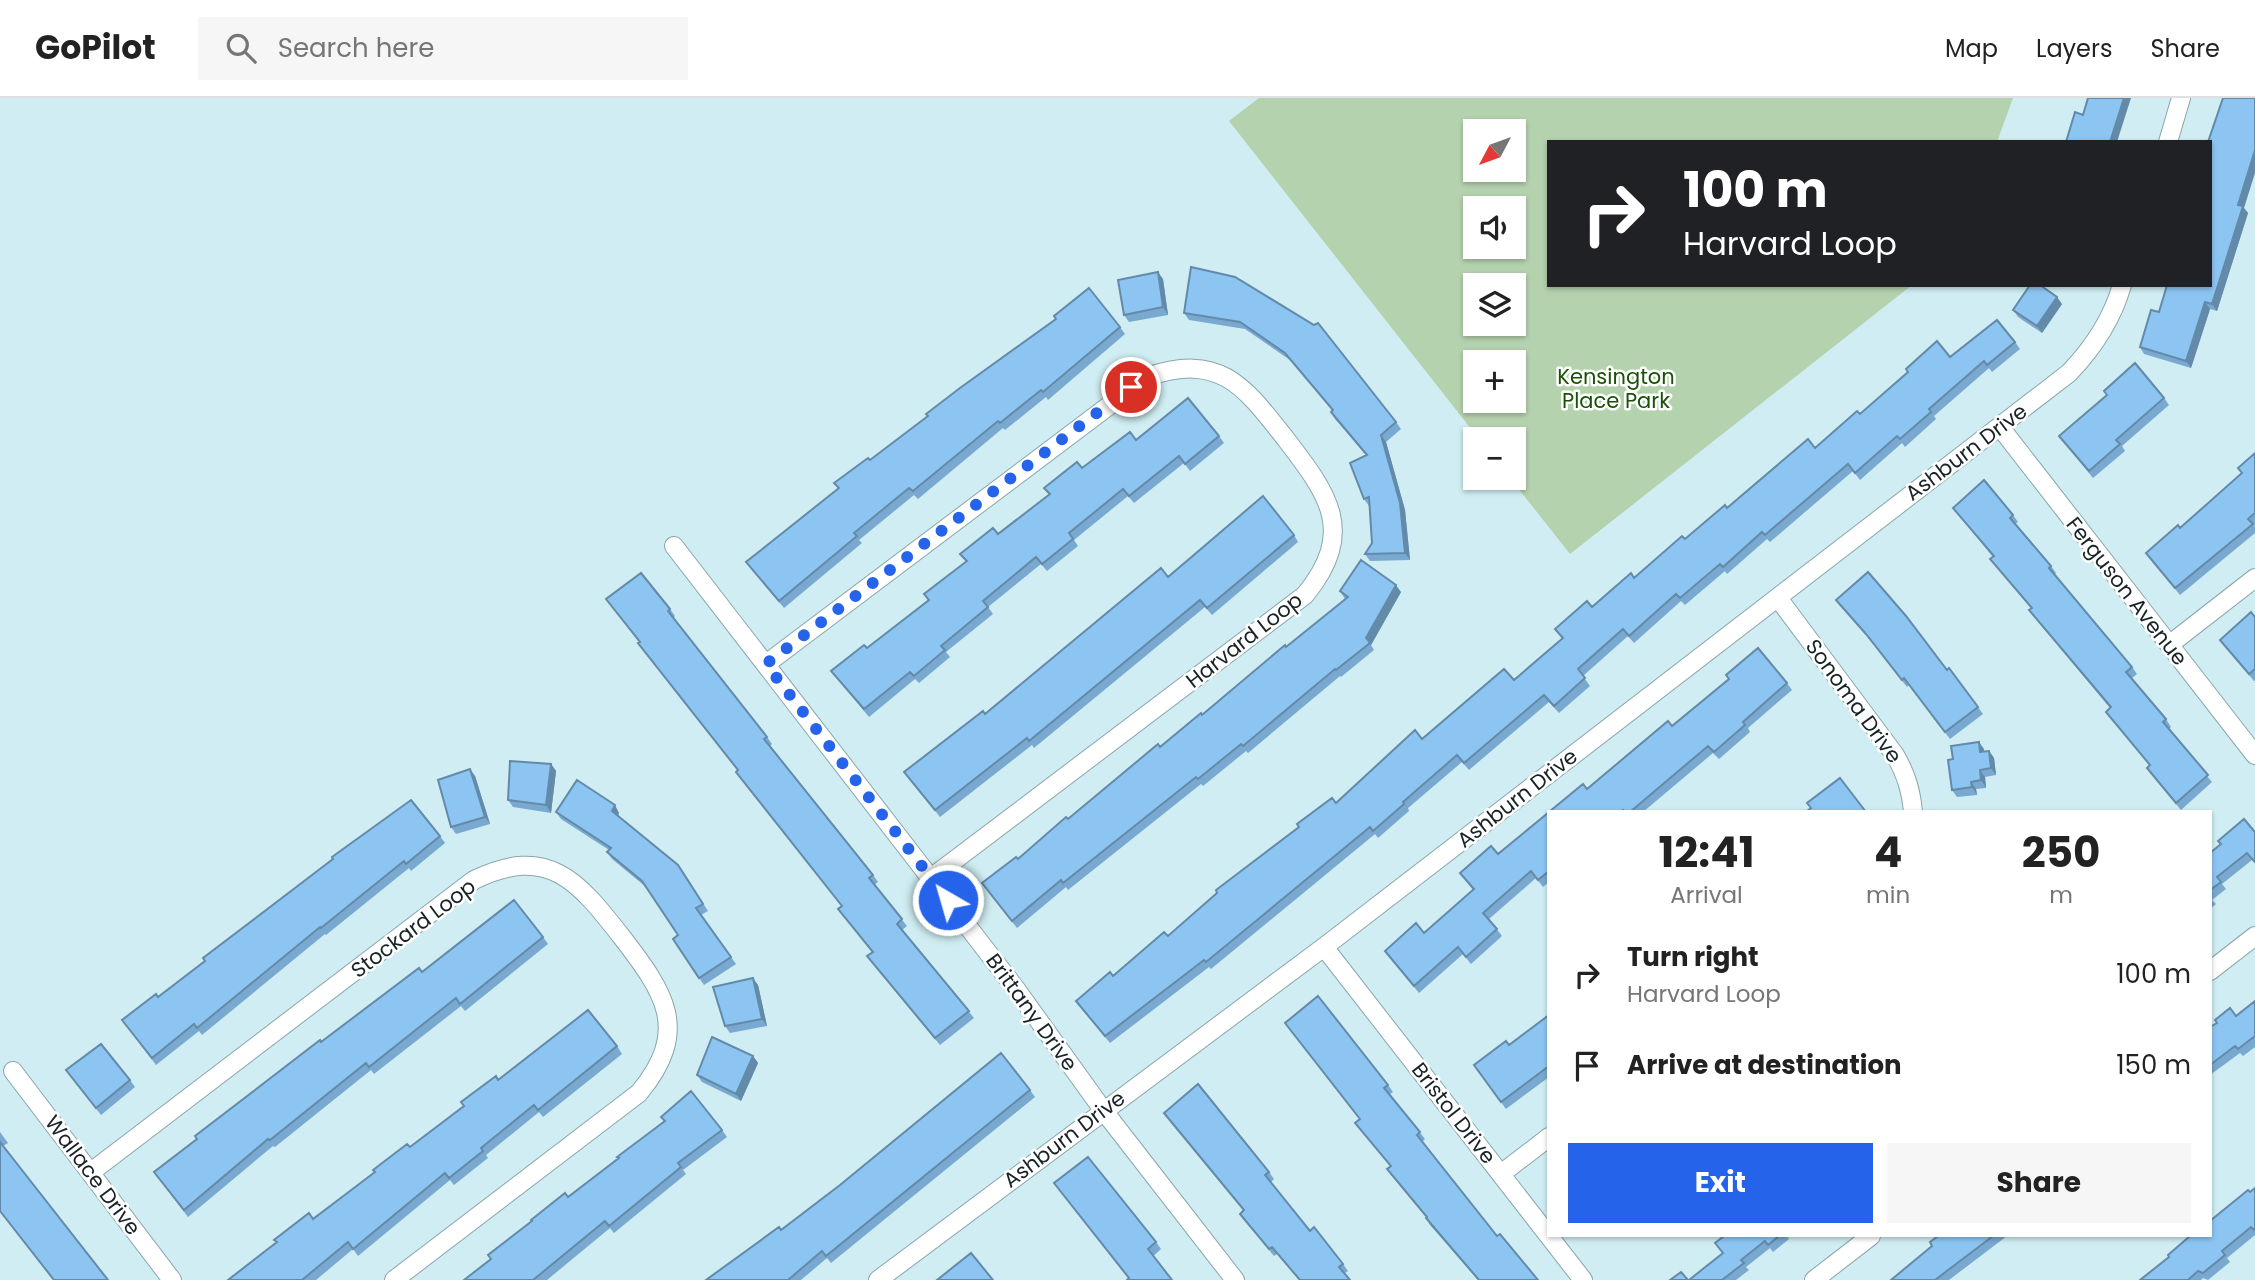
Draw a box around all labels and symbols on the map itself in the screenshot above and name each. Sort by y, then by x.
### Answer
north arrow [1463,119,1526,182]
pin [1101,357,1161,417]
park label: Kensington Place Park [1557,362,1675,415]
street label: Ashburn Drive [1899,397,2033,507]
street label: Ferguson Avenue [2060,511,2194,671]
street label: Harvard Loop [1180,585,1308,695]
street label: Sonoma Drive [1799,633,1909,769]
street label: Ashburn Drive [1451,742,1583,854]
position arrow [911,863,985,937]
street label: Stockard Loop [345,872,481,984]
street label: Brittany Drive [979,947,1085,1077]
street label: Bristol Drive [1405,1056,1503,1170]
street label: Ashburn Drive [997,1084,1131,1194]
street label: Wallace Drive [38,1109,148,1241]

